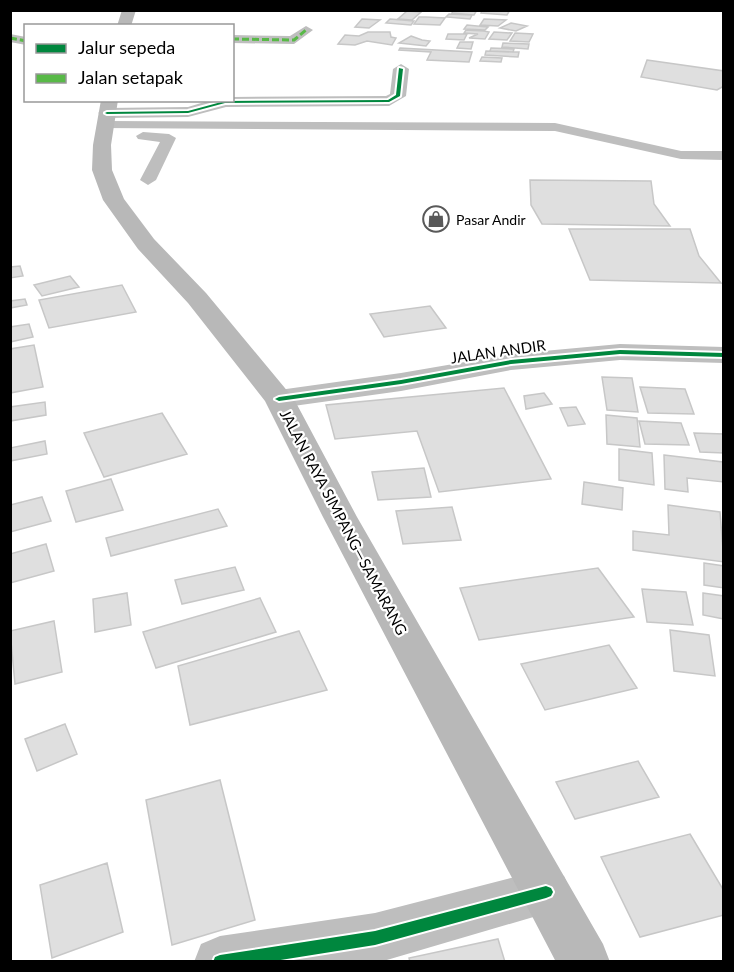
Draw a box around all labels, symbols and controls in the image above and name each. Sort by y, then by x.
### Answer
legend [24,24,234,102]
text: Jalur sepeda [78,36,175,58]
text: Jalan setapak [78,66,184,88]
shop icon: Pasar Andir [421,204,451,234]
place label: Pasar Andir [456,211,526,228]
street label: JALAN ANDIR [449,335,547,367]
street label: JALAN RAYA SIMPANG—SAMARANG [277,406,411,638]

